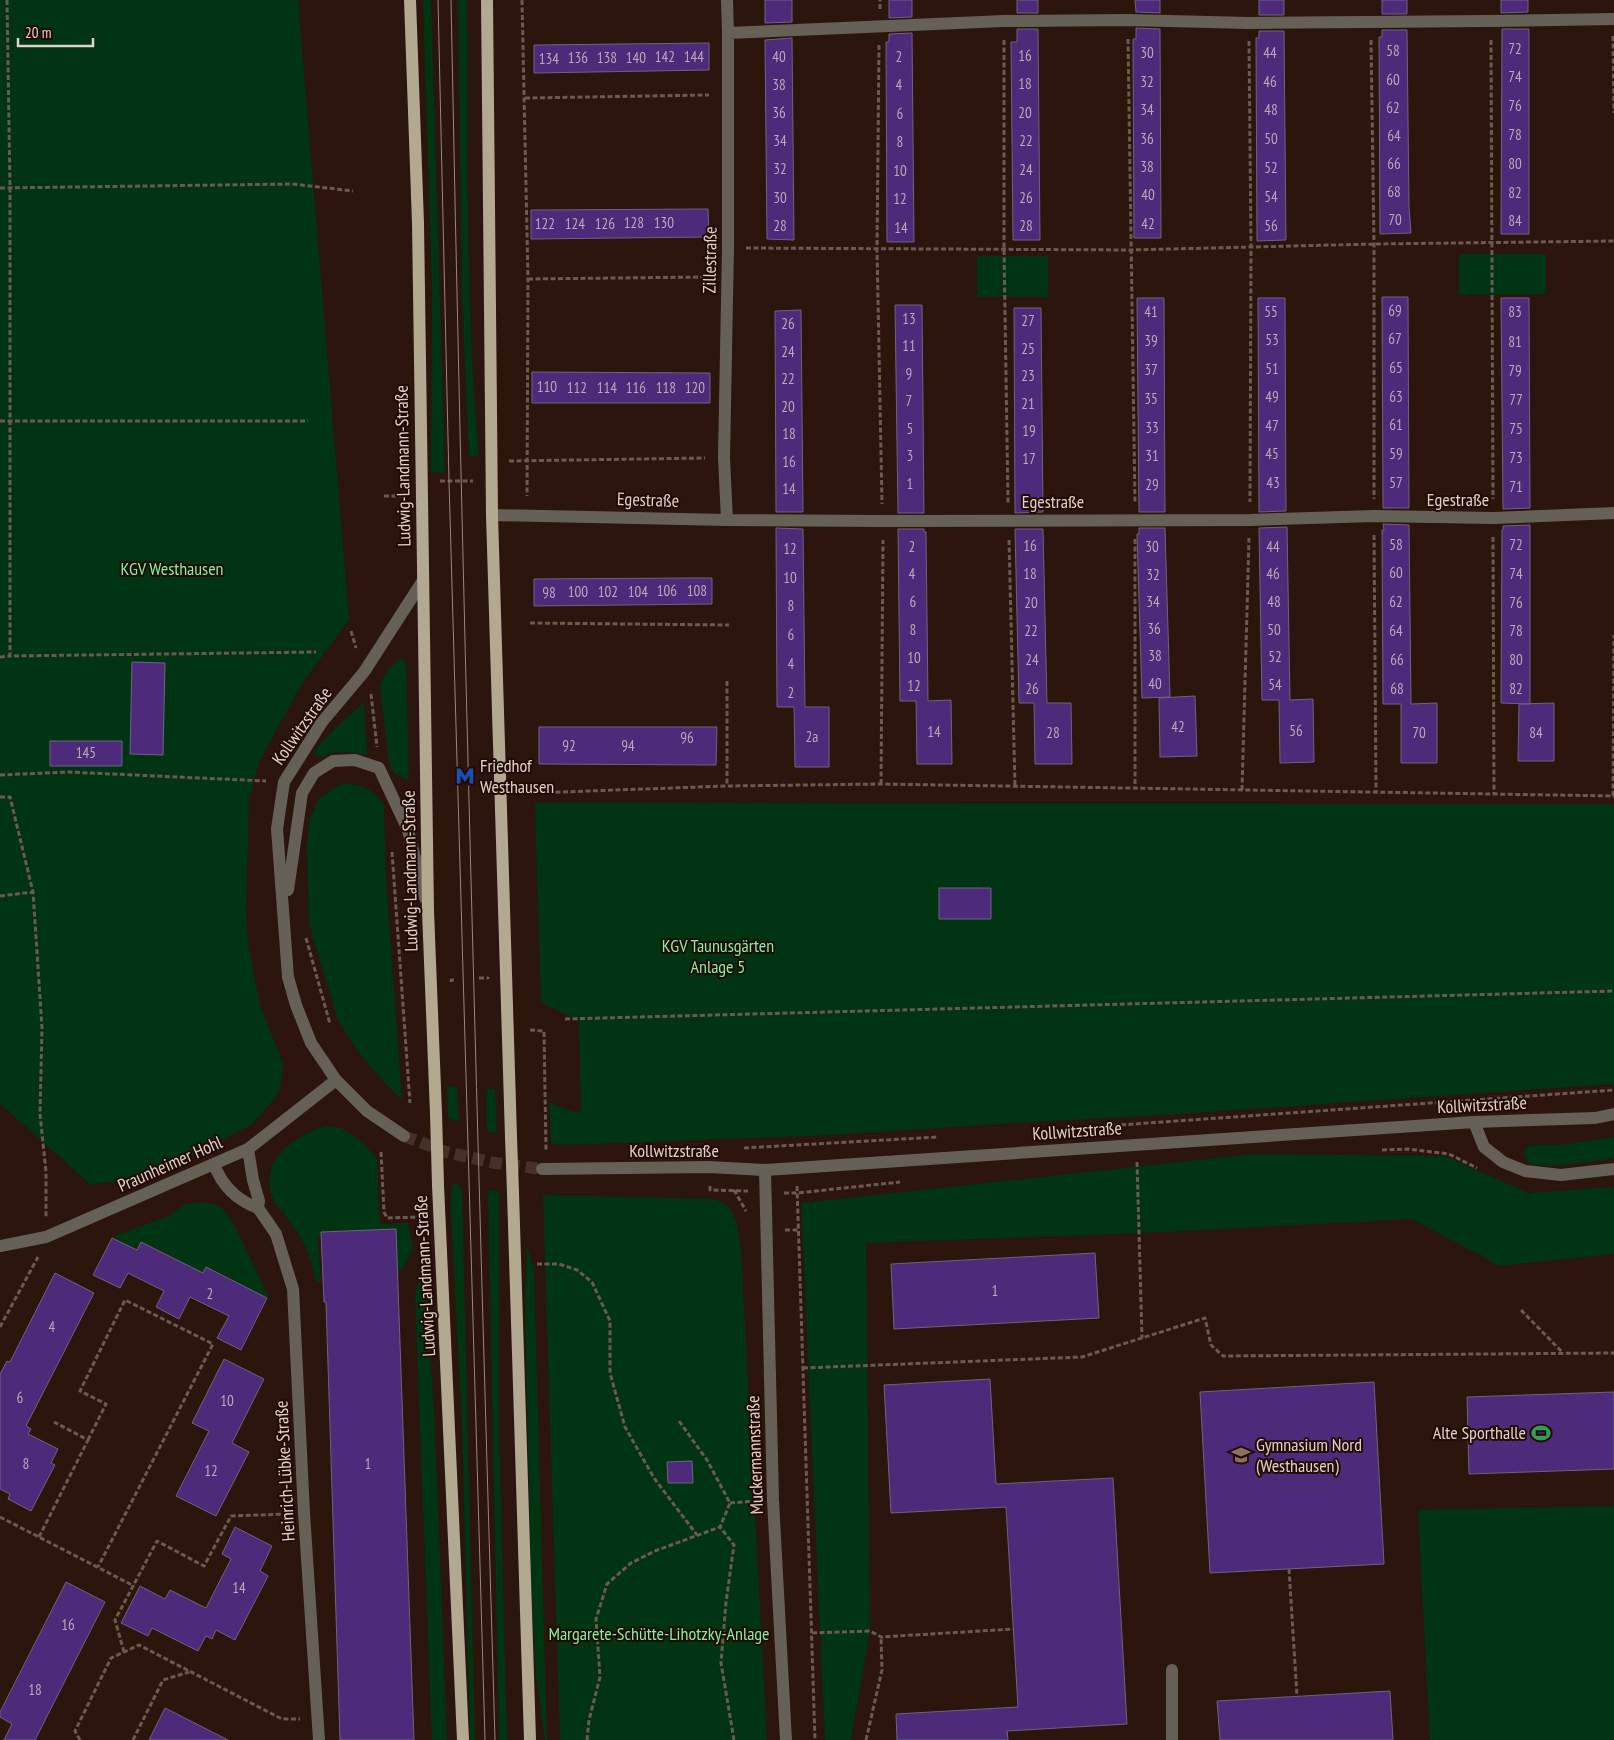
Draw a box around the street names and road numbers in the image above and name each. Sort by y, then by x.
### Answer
street label: Zillestraße [697,226,722,294]
street label: Ludwig-Landmann-Straße [390,385,415,547]
street label: Egestraße [616,487,680,512]
street label: Egestraße [1427,488,1489,511]
street label: Egestraße [1022,490,1084,513]
street label: Kollwitzstraße [266,682,337,769]
street label: Ludwig-Landmann-Straße [397,790,422,952]
street label: Kollwitzstraße [1437,1091,1527,1118]
street label: Kollwitzstraße [1031,1116,1123,1145]
street label: Praunheimer Hohl [114,1130,226,1197]
street label: Kollwitzstraße [629,1139,719,1162]
street label: Ludwig-Landmann-Straße [409,1195,440,1357]
street label: Muckermannstraße [741,1395,768,1515]
street label: Heinrich-Lübke-Straße [269,1400,300,1542]

